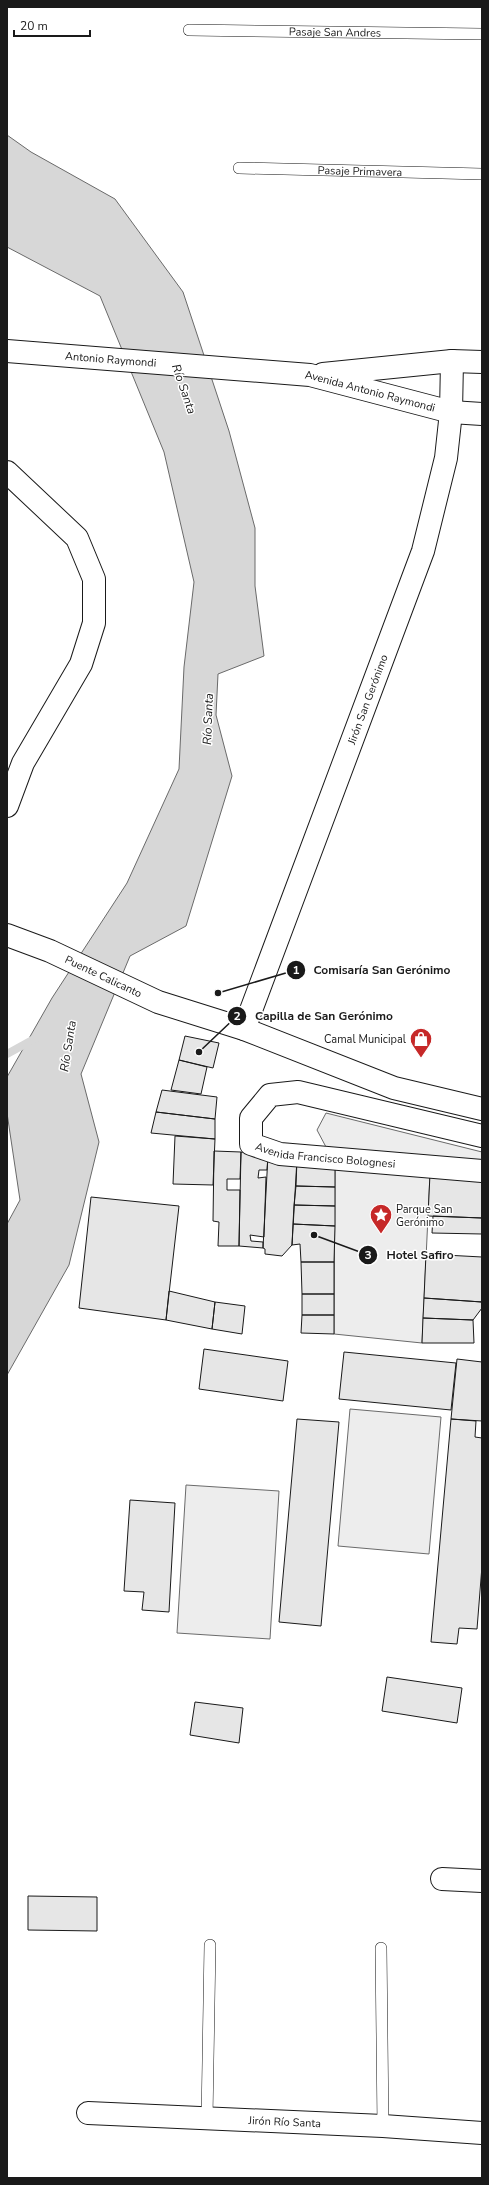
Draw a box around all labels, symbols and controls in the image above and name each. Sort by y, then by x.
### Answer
scale bar [14,12,90,38]
text: 20 m [20,18,48,34]
street label: Pasaje San Andres [289,24,381,41]
street label: Pasaje Primavera [317,163,403,180]
street label: Antonio Raymondi [64,349,157,371]
water label: Río Santa [168,362,200,416]
street label: Avenida Antonio Raymondi [304,368,437,416]
street label: Jirón San Gerónimo [344,652,392,748]
water label: Río Santa [199,693,217,745]
street label: Puente Calicanto [62,952,144,1001]
callout: Comisaría San Gerónimo [286,958,459,982]
text: 1 [292,962,300,978]
text: Comisaría San Gerónimo [314,962,451,978]
callout: Capilla de San Gerónimo [227,1004,401,1028]
text: 2 [233,1008,241,1024]
text: Capilla de San Gerónimo [255,1008,393,1024]
water label: Río Santa [56,1019,80,1073]
shop icon: Camal Municipal [408,1026,434,1059]
place label: Camal Municipal [324,1032,407,1047]
street label: Avenida Francisco Bolognesi [253,1139,396,1172]
place icon: Parque San Gerónimo [368,1202,394,1235]
place label: Parque San Gerónimo [396,1202,453,1230]
callout: Hotel Safiro [358,1243,461,1267]
text: 3 [364,1247,372,1263]
text: Hotel Safiro [386,1247,454,1263]
street label: Jirón Río Santa [247,2113,322,2131]

